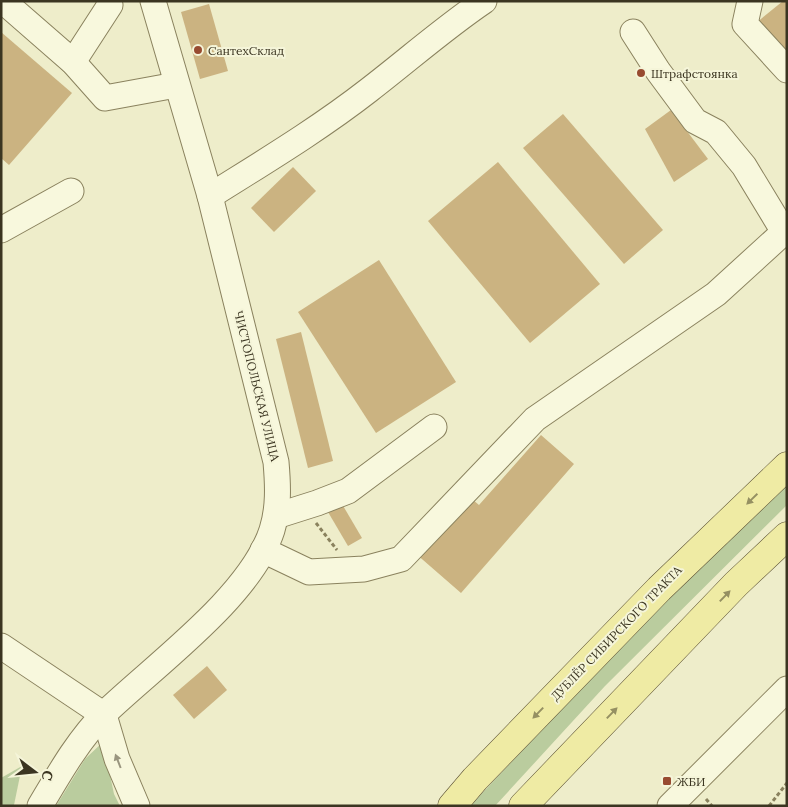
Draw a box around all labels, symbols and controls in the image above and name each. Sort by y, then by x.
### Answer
place label: СантехСклад [208,43,284,58]
marker: СантехСклад [192,44,204,56]
place label: Штрафстоянка [651,66,738,81]
marker: Штрафстоянка [635,67,647,79]
street label: ЧИСТОПОЛЬСКАЯ УЛИЦА [231,309,283,463]
one-way arrow [746,493,758,505]
street label: ДУБЛЁР СИБИРСКОГО ТРАКТА [547,562,685,704]
one-way arrow [719,591,731,603]
one-way arrow [532,707,544,719]
one-way arrow [605,707,617,719]
north arrow [10,747,60,797]
one-way arrow [113,754,121,768]
text: С [37,768,57,783]
place label: ЖБИ [677,774,706,789]
marker: ЖБИ [661,775,673,787]

